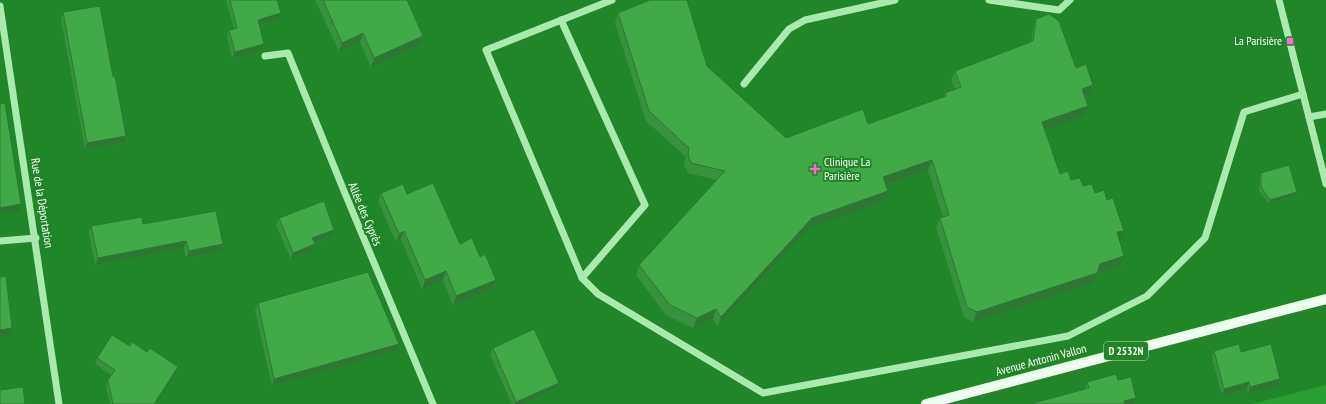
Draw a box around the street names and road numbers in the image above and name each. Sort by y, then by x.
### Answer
street label: Rue de la Déportation [28,157,57,249]
street label: Allée des Cyprès [345,180,386,248]
street label: Avenue Antonin Vallon [994,340,1088,379]
road number: D 2532N [1104,342,1148,360]

